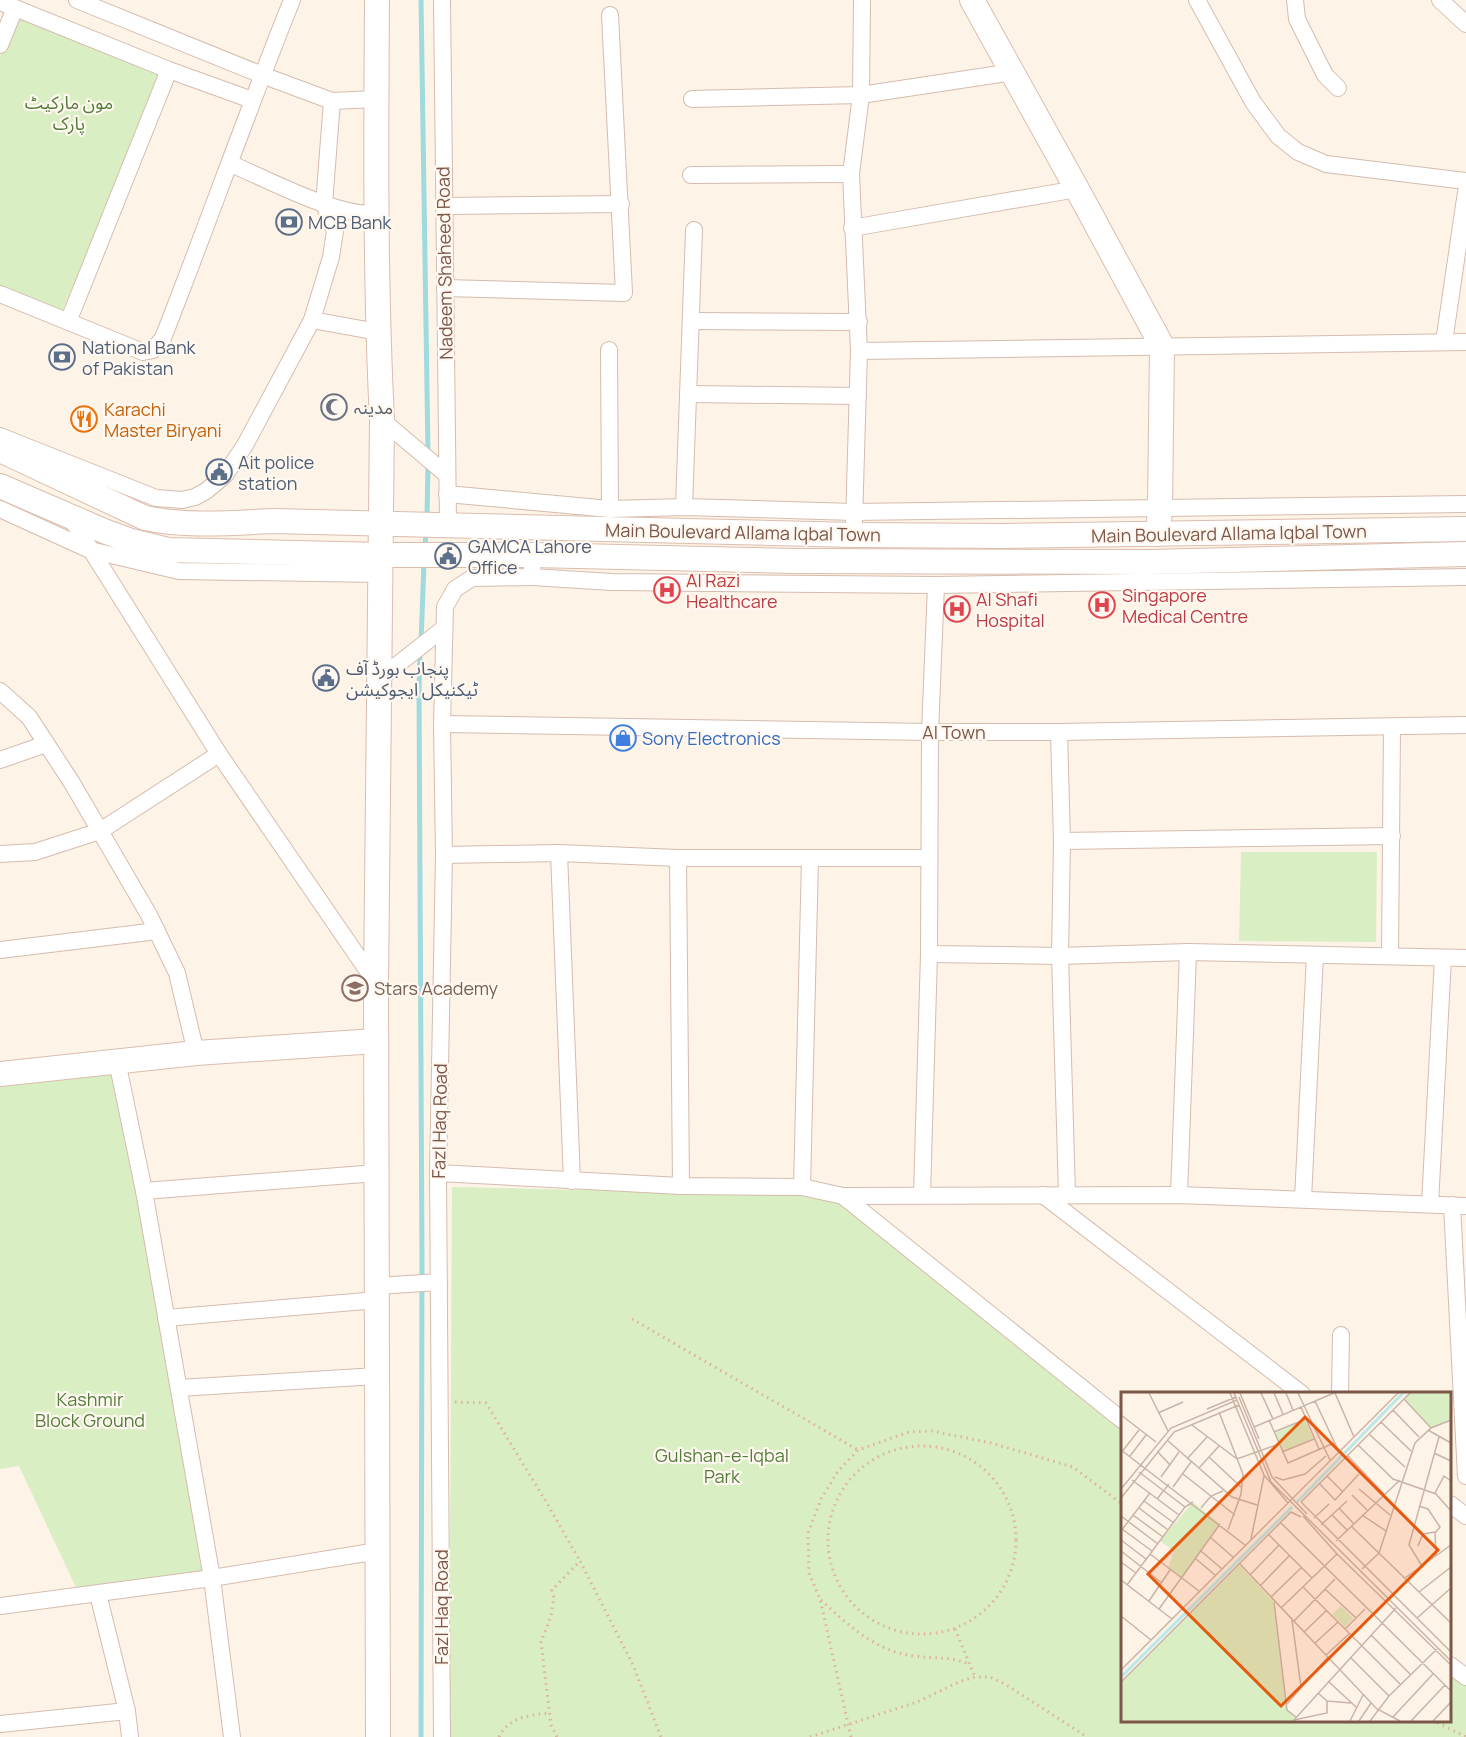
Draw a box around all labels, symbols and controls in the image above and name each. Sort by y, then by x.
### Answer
park label: مون مارکیٹ پارک [25,90,113,135]
street label: Nadeem Shaheed Road [430,166,458,360]
bank icon: MCB Bank [274,207,304,237]
place label: MCB Bank [308,210,392,234]
place label: National Bank of Pakistan [82,335,197,380]
bank icon: National Bank of Pakistan [47,342,77,372]
mosque icon: مدینہ [319,392,349,422]
place label: مدینہ [354,395,393,419]
place label: Karachi Master Biryani [104,397,222,442]
restaurant icon: Karachi Master Biryani [69,404,99,434]
place label: Ait police station [238,450,314,495]
public building icon: Ait police station [204,457,234,487]
street label: Main Boulevard Allama Iqbal Town [605,518,881,546]
street label: Main Boulevard Allama Iqbal Town [1091,519,1367,547]
place label: GAMCA Lahore Office [468,534,592,579]
public building icon: GAMCA Lahore Office [433,541,463,571]
place label: Al Razi Healthcare [686,568,778,613]
hospital icon: Al Razi Healthcare [652,575,682,605]
place label: Singapore Medical Centre [1122,583,1248,628]
place label: Al Shafi Hospital [976,587,1045,632]
hospital icon: Singapore Medical Centre [1087,590,1117,620]
hospital icon: Al Shafi Hospital [942,594,972,624]
place label: پنجاب بورڈ آف ٹیکنیکل ایجوکیشن [346,656,479,701]
public building icon: پنجاب بورڈ آف ٹیکنیکل ایجوکیشن [311,663,341,693]
street label: AI Town [922,720,986,744]
shop icon: Sony Electronics [608,723,638,753]
place label: Sony Electronics [642,726,781,750]
school or university icon: Stars Academy [340,973,370,1003]
place label: Stars Academy [374,976,499,1000]
street label: Fazl Haq Road [426,1063,452,1179]
park label: Kashmir Block Ground [35,1387,145,1432]
inset map [1121,1392,1451,1722]
park label: Gulshan-e-Iqbal Park [655,1443,789,1488]
street label: Fazl Haq Road [429,1549,453,1665]

